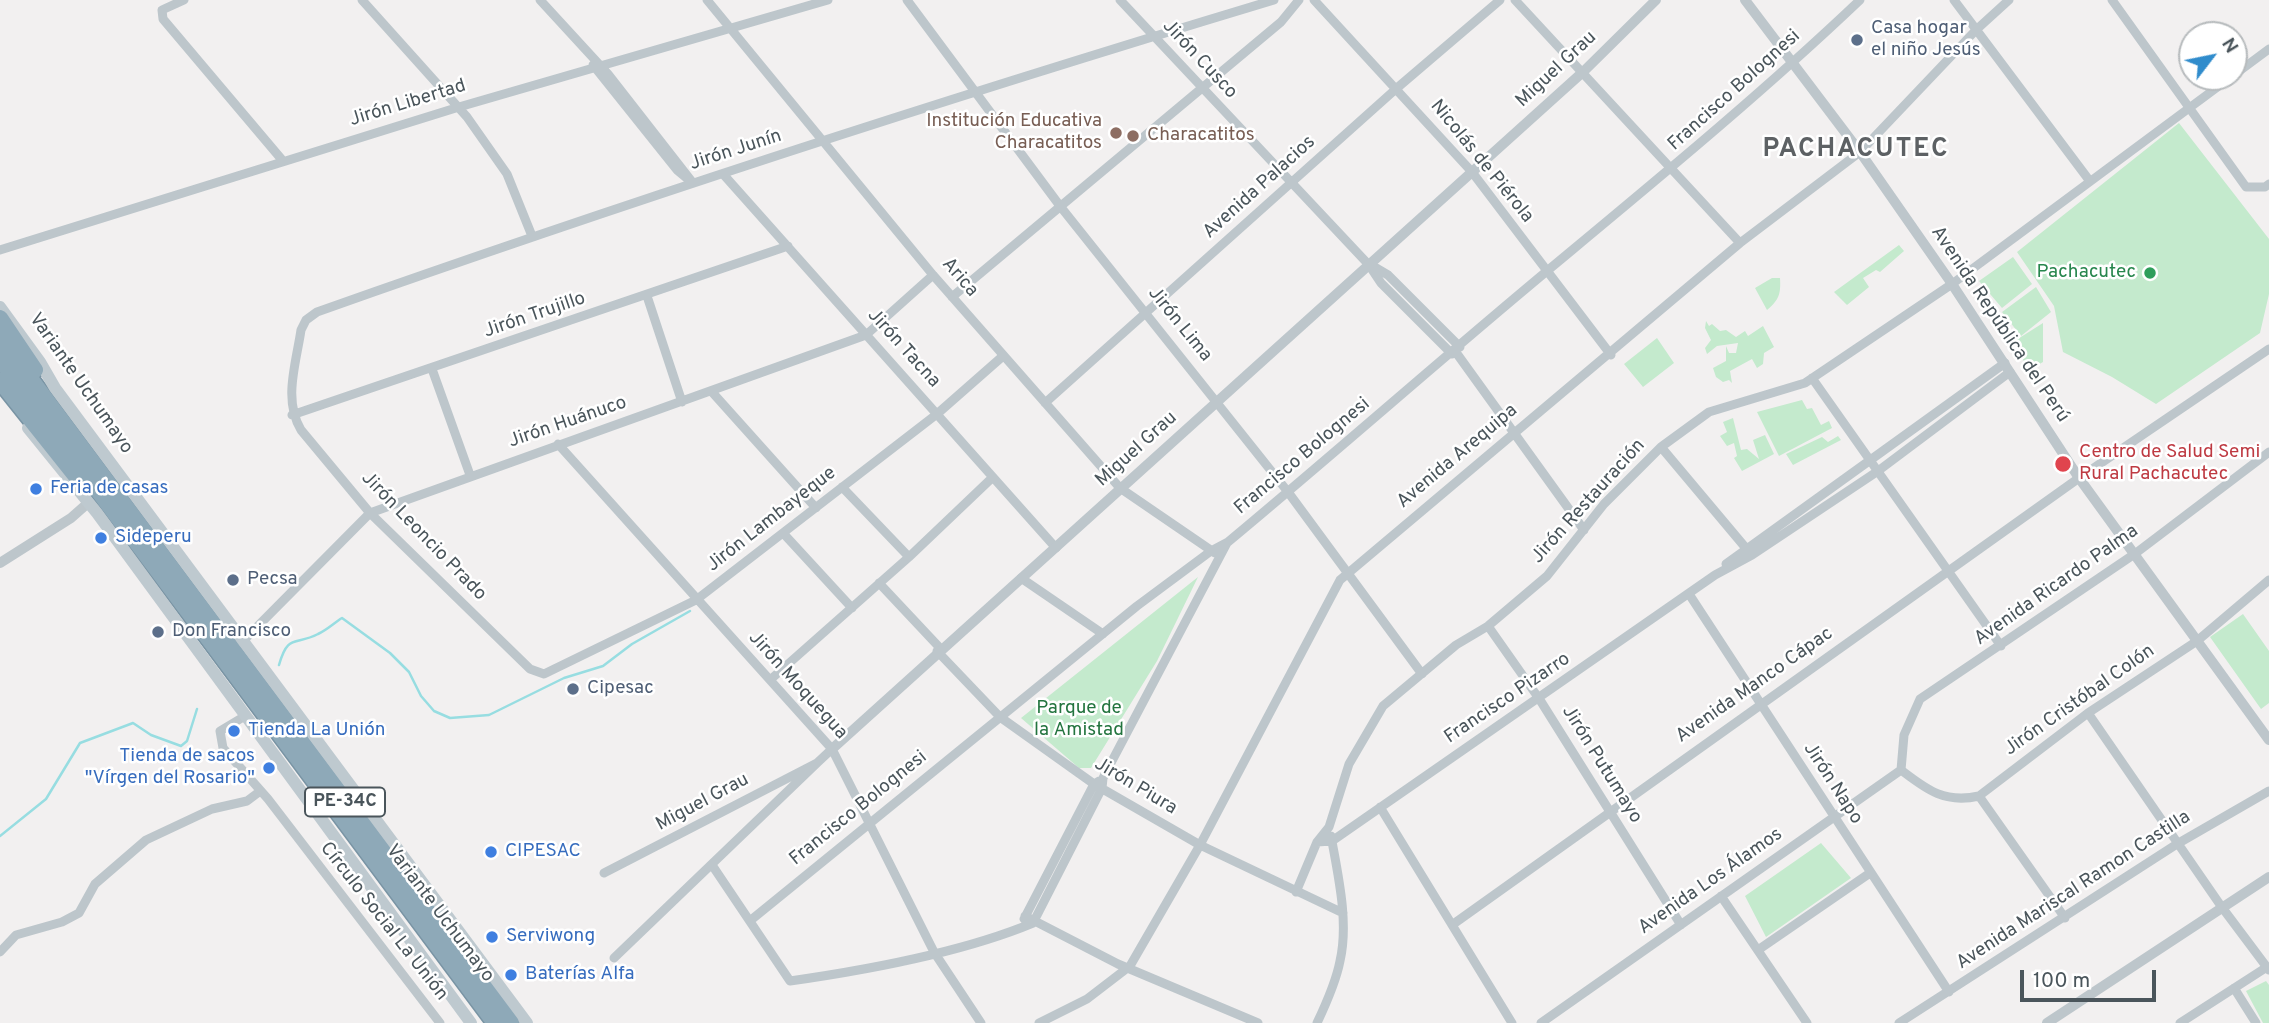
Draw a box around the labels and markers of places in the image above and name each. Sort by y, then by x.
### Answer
place label: Casa hogar el niño Jesús [1871,18,1981,62]
marker: Casa hogar el niño Jesús [1849,32,1865,48]
place label: Institución Educativa Characatitos [926,111,1102,155]
marker: Institución Educativa Characatitos [1108,125,1124,141]
place label: Characatitos [1147,125,1255,147]
marker: Characatitos [1125,128,1141,144]
place label: Pachacutec [2036,262,2136,284]
marker: Pachacutec [2142,265,2158,281]
place label: Centro de Salud Semi Rural Pachacutec [2079,442,2260,486]
marker: Centro de Salud Semi Rural Pachacutec [2053,454,2073,474]
place label: Feria de casas [50,478,168,500]
marker: Feria de casas [28,481,44,497]
place label: Sideperu [115,527,192,549]
marker: Sideperu [93,530,109,546]
place label: Pecsa [247,569,298,591]
marker: Pecsa [225,572,241,588]
place label: Don Francisco [172,621,291,643]
marker: Don Francisco [150,624,166,640]
place label: Cipesac [587,678,654,700]
marker: Cipesac [565,681,581,697]
place label: Tienda La Unión [248,720,385,742]
marker: Tienda La Unión [226,723,242,739]
place label: Tienda de sacos "Vírgen del Rosario" [85,746,255,790]
marker: Tienda de sacos "Vírgen del Rosario" [261,760,277,776]
place label: CIPESAC [505,841,581,863]
marker: CIPESAC [483,844,499,860]
place label: Serviwong [506,926,595,948]
marker: Serviwong [484,929,500,945]
place label: Baterías Alfa [525,964,634,986]
marker: Baterías Alfa [503,967,519,983]

